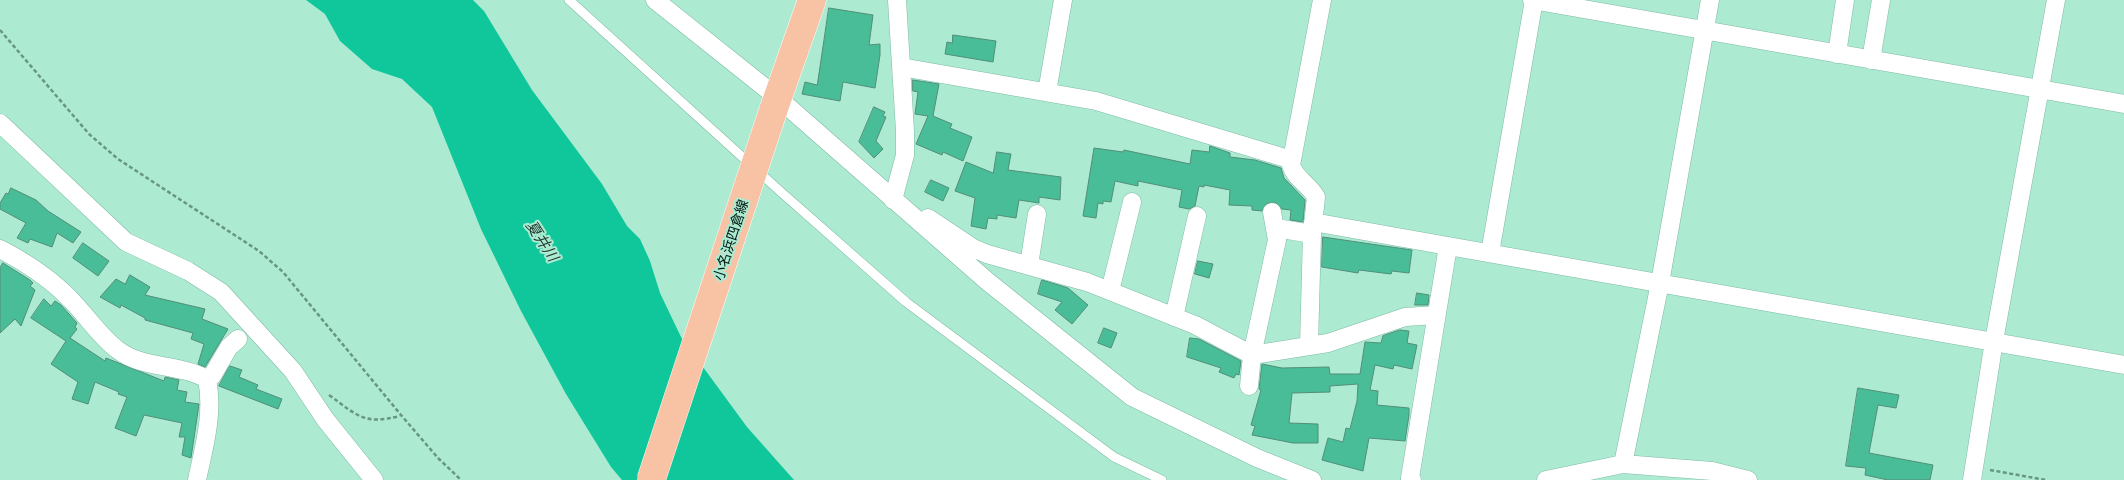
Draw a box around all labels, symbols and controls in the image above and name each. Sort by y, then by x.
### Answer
street label: 小名浜四倉線 [710,197,752,283]
water label: 夏井川 [522,217,562,265]

